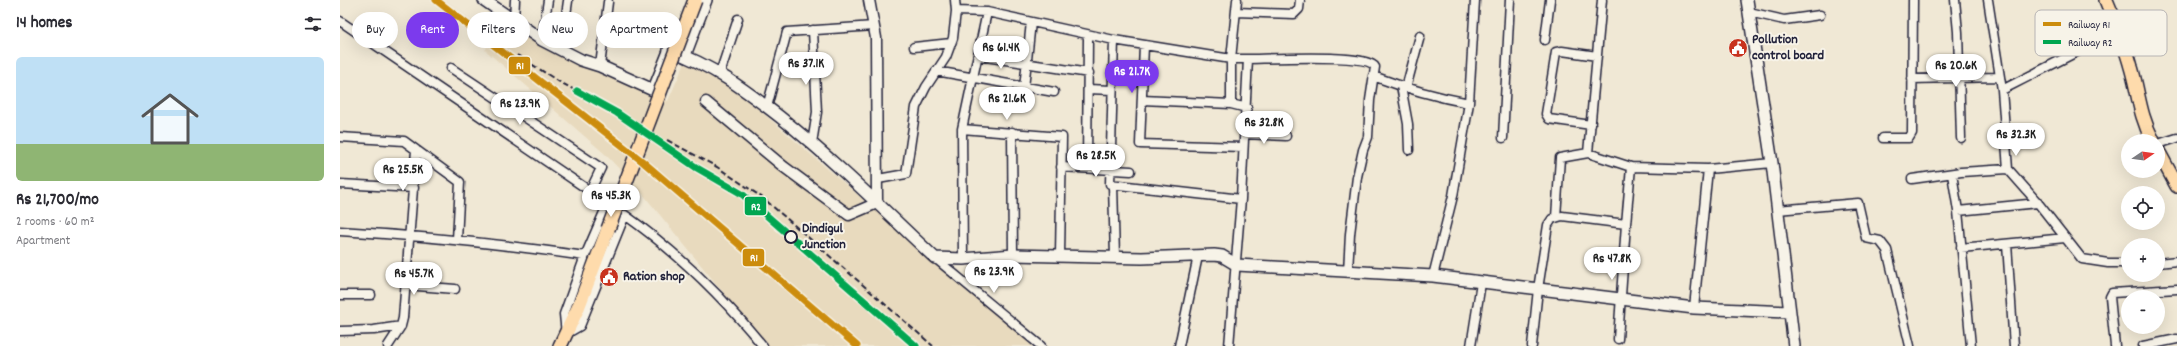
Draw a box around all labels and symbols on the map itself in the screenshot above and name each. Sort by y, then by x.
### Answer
legend [2035,10,2167,56]
text: Railway R1 [2068,18,2110,34]
place label: Pollution control board [1752,30,1825,66]
pin: Rs 61.4K [960,36,1042,70]
text: Railway R2 [2068,36,2113,52]
public building icon: Pollution control board [1727,37,1749,59]
pin: Rs 37.1K [765,52,847,86]
pin: Rs 20.6K [1915,54,1997,88]
line badge: R1 [508,56,531,75]
text: R1 [516,59,524,75]
pin: Rs 21.7K [1091,60,1173,94]
pin: Rs 21.6K [966,87,1048,121]
pin: Rs 23.9K [479,92,561,126]
pin: Rs 32.8K [1223,111,1305,145]
pin: Rs 32.3K [1975,123,2057,157]
north arrow [2121,134,2165,178]
pin: Rs 28.5K [1055,144,1137,178]
pin: Rs 25.5K [362,158,444,192]
pin: Rs 45.3K [570,184,652,218]
line badge: R2 [744,196,767,216]
text: R2 [751,200,761,216]
place label: Dindigul Junction [802,219,846,255]
marker: Dindigul Junction [784,230,798,244]
pin: Rs 47.8K [1571,247,1653,281]
line badge: R1 [742,248,765,267]
text: R1 [750,251,758,267]
pin: Rs 23.9K [953,260,1035,294]
pin: Rs 45.7K [373,262,455,296]
public building icon: Ration shop [598,266,620,288]
place label: Ration shop [623,267,686,287]

